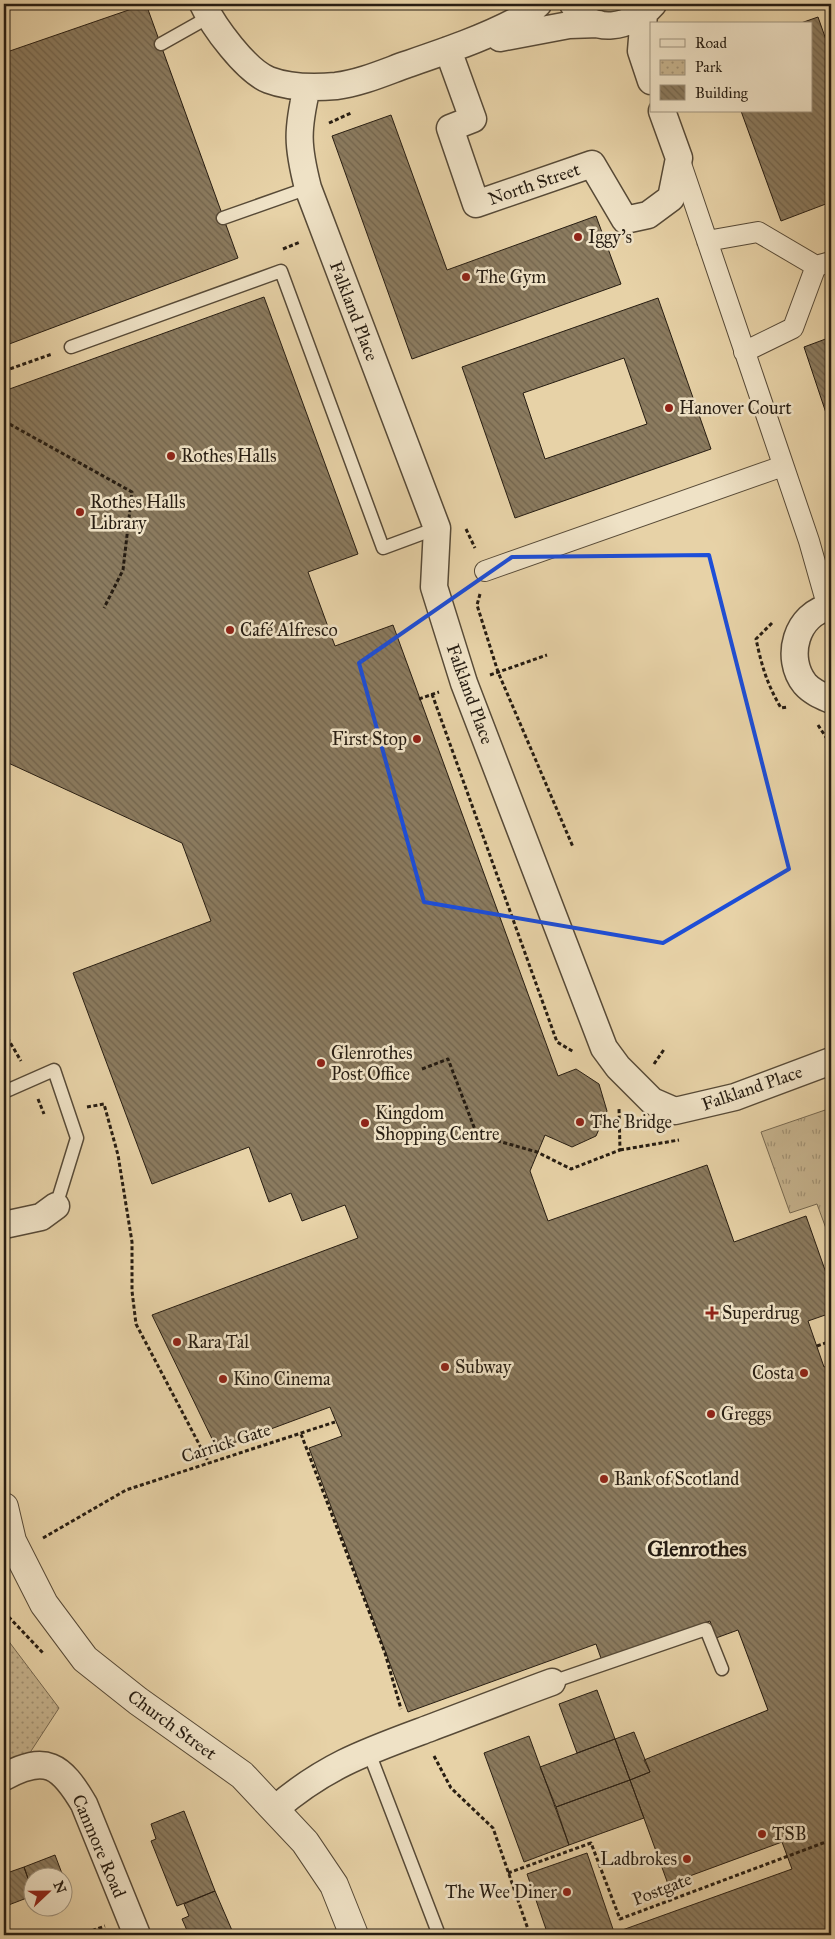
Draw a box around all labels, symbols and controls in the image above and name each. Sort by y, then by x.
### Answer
legend [650,22,812,112]
text: Road [695,34,727,52]
text: Park [695,58,722,76]
text: Building [695,84,749,102]
street label: North Street [485,158,583,210]
place label: Iggy's [588,226,632,249]
marker: Iggy's [572,231,584,243]
street label: Falkland Place [325,258,383,364]
place label: The Gym [476,266,546,288]
marker: The Gym [460,271,472,283]
place label: Hanover Court [679,397,792,419]
marker: Hanover Court [663,402,675,414]
place label: Rothes Halls [181,445,276,467]
marker: Rothes Halls [165,450,177,462]
place label: Rothes Halls Library [90,491,185,534]
marker: Rothes Halls Library [74,506,86,518]
place label: Café Alfresco [240,619,338,641]
marker: Café Alfresco [224,624,236,636]
street label: Falkland Place [442,641,498,747]
place label: First Stop [332,728,407,750]
marker: First Stop [411,733,423,745]
place label: Glenrothes Post Office [331,1042,412,1085]
marker: Glenrothes Post Office [315,1057,327,1069]
street label: Falkland Place [699,1060,805,1116]
place label: Kingdom Shopping Centre [375,1102,499,1146]
place label: The Bridge [590,1111,672,1134]
marker: The Bridge [574,1116,586,1128]
marker: Kingdom Shopping Centre [359,1117,371,1129]
place label: Superdrug [722,1302,800,1325]
marker: Superdrug [706,1307,718,1319]
place label: Rara Tal [187,1331,249,1353]
marker: Rara Tal [171,1336,183,1348]
place label: Subway [455,1356,512,1378]
marker: Subway [439,1361,451,1373]
place label: Costa [752,1362,794,1384]
marker: Costa [798,1367,810,1379]
place label: Kino Cinema [233,1368,331,1390]
marker: Kino Cinema [217,1373,229,1385]
place label: Greggs [721,1403,772,1426]
marker: Greggs [705,1408,717,1420]
street label: Carrick Gate [179,1418,273,1468]
place label: Bank of Scotland [614,1468,739,1490]
marker: Bank of Scotland [598,1473,610,1485]
district label: Glenrothes [647,1535,747,1562]
street label: Church Street [123,1685,221,1765]
street label: Canmore Road [67,1791,131,1901]
place label: TSB [772,1823,807,1845]
marker: TSB [756,1828,768,1840]
place label: Ladbrokes [600,1848,677,1870]
marker: Ladbrokes [681,1853,693,1865]
north arrow [22,1866,72,1916]
street label: Postgate [629,1868,695,1911]
text: N [49,1879,70,1896]
place label: The Wee Diner [445,1881,557,1903]
marker: The Wee Diner [561,1886,573,1898]

